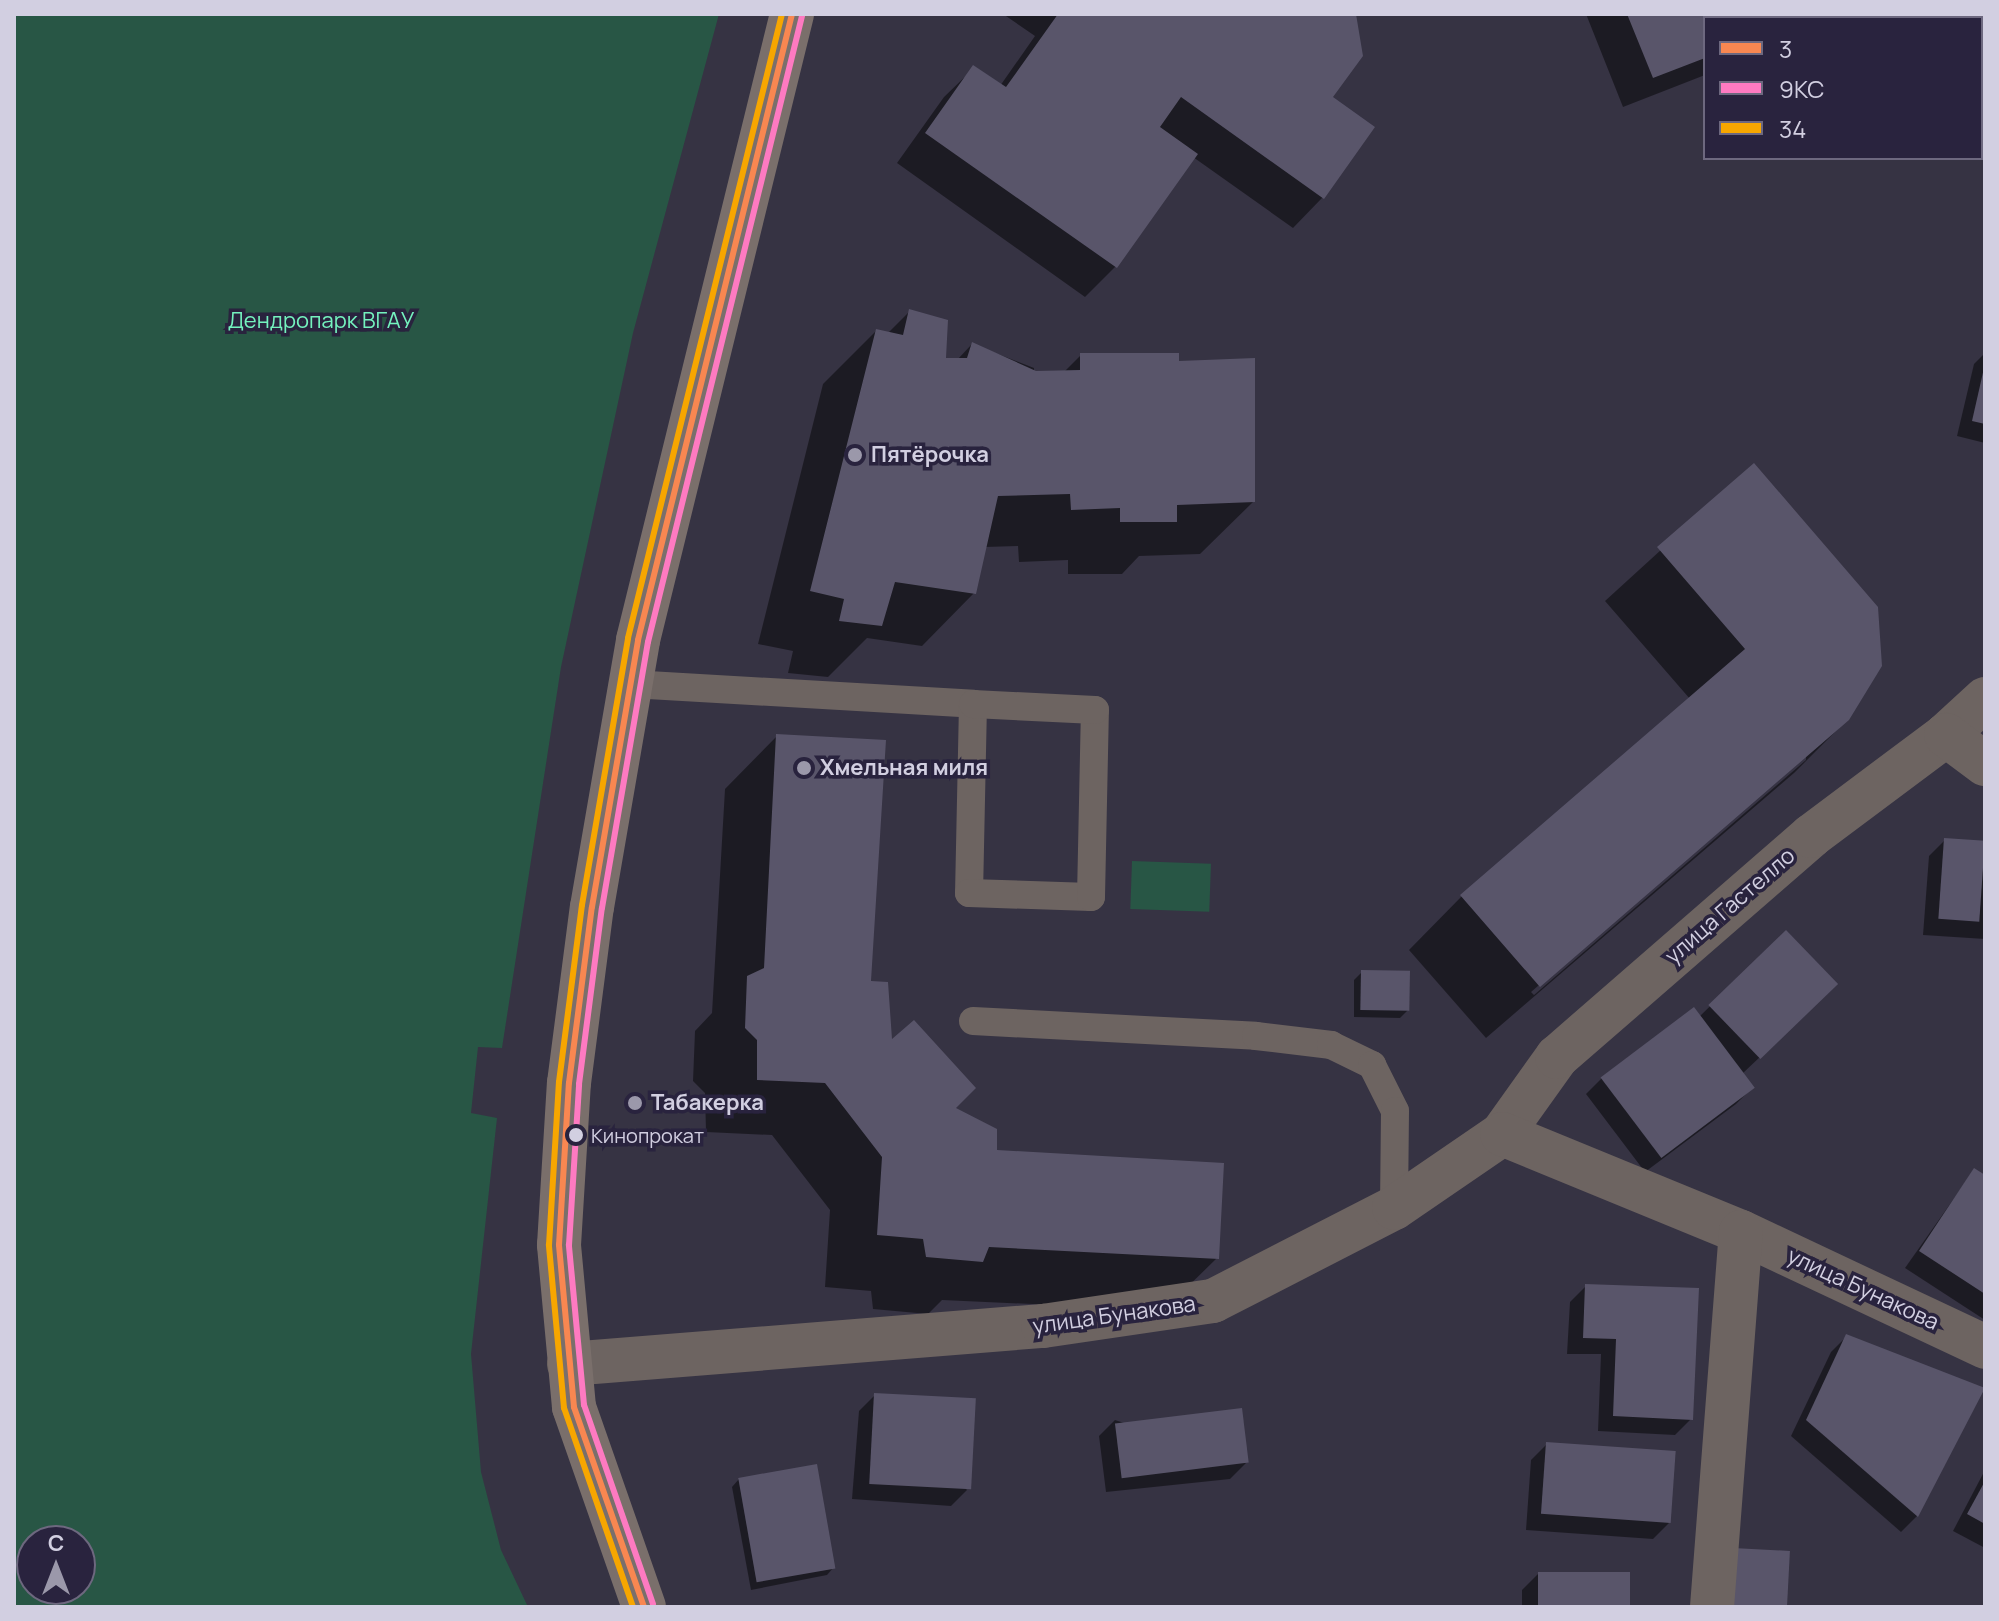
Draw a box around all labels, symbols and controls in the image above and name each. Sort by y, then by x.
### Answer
legend [1703,16,1983,160]
text: 3 [1779,32,1792,65]
text: 9КС [1779,72,1825,105]
text: 34 [1779,112,1806,145]
park label: Дендропарк ВГАУ [228,308,414,334]
place label: Пятёрочка [871,442,989,468]
marker: Пятёрочка [846,446,864,464]
place label: Хмельная миля [820,755,988,781]
marker: Хмельная миля [795,759,813,777]
street label: улица Гастелло [1660,843,1800,969]
place label: Табакерка [651,1090,764,1116]
marker: Табакерка [626,1094,644,1112]
place label: Кинопрокат [591,1123,704,1147]
marker: Кинопрокат [568,1127,584,1143]
street label: улица Бунакова [1783,1242,1943,1336]
street label: улица Бунакова [1031,1290,1197,1340]
north arrow [16,1525,96,1605]
text: С [48,1528,64,1558]

